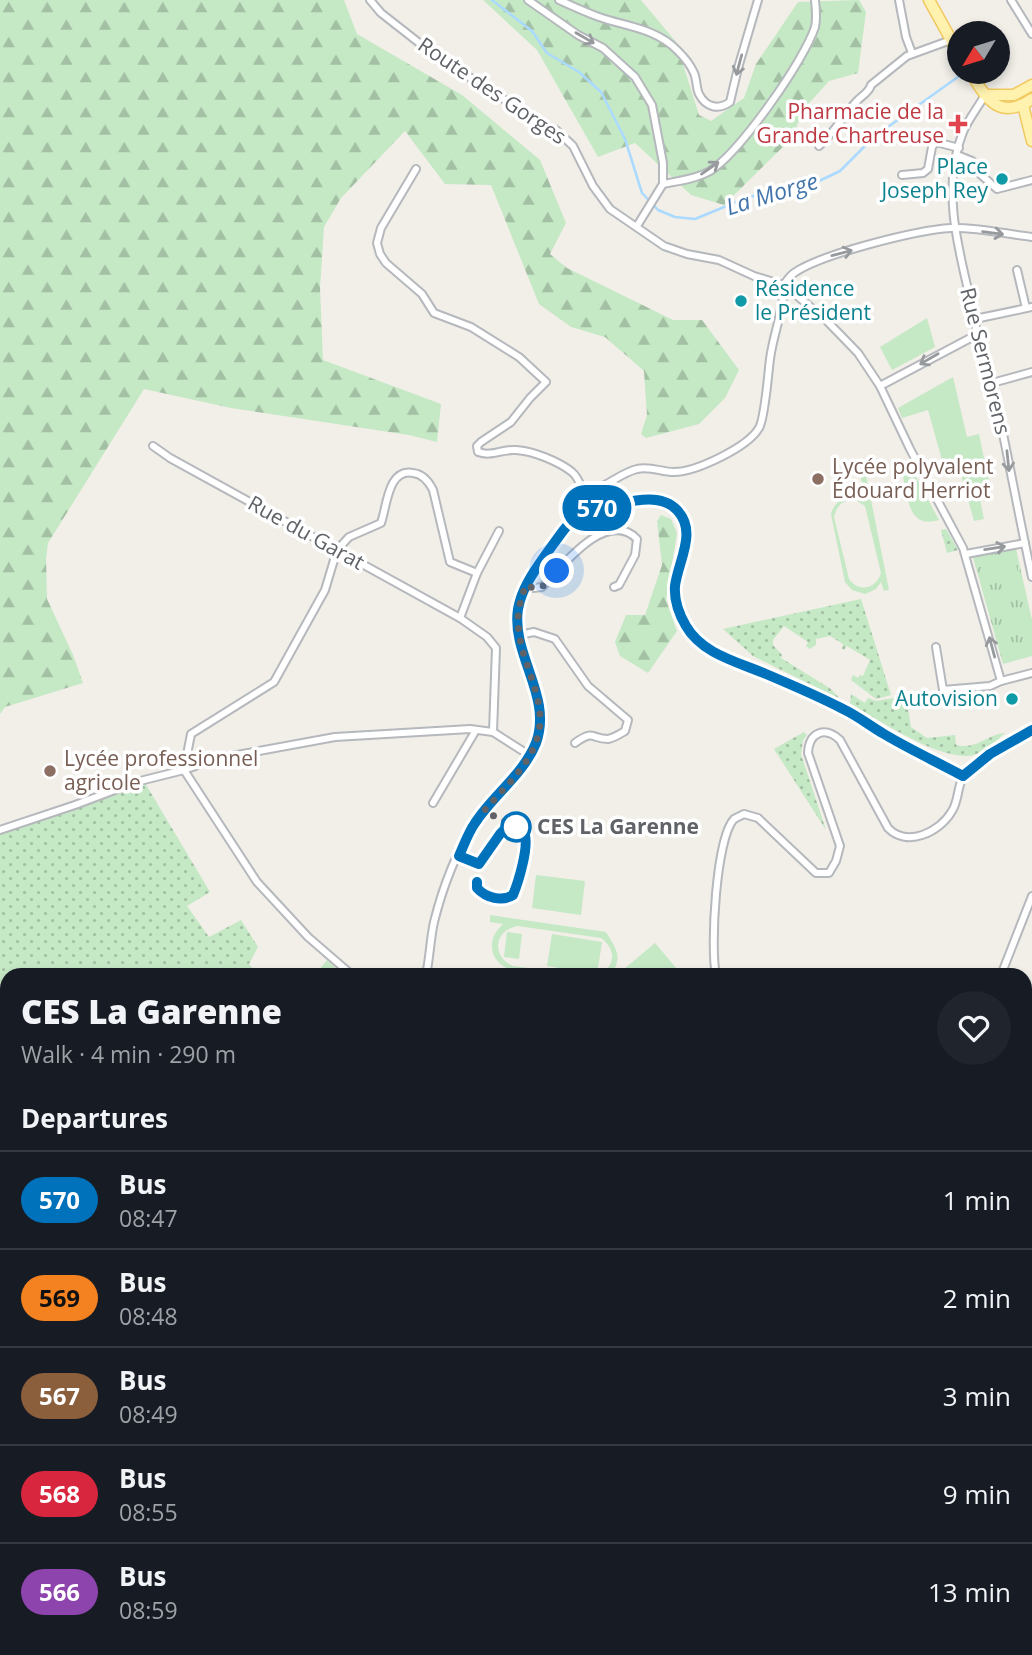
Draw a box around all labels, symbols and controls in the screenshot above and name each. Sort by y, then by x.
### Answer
north arrow [947,21,1010,84]
map controls [947,21,1010,84]
street label: Route des Gorges [413,30,572,150]
one-way arrow [574,32,595,45]
one-way arrow [732,54,745,76]
place label: Pharmacie de la Grande Chartreuse [757,97,944,149]
marker: Pharmacie de la Grande Chartreuse [950,116,966,132]
place label: Place Joseph Rey [879,152,988,204]
one-way arrow [700,161,720,176]
water label: La Morge [722,164,822,222]
marker: Place Joseph Rey [994,171,1010,187]
one-way arrow [981,226,1004,239]
one-way arrow [830,246,853,259]
place label: Résidence le Président [755,274,871,326]
street label: Rue Sermorens [954,284,1018,437]
marker: Résidence le Président [733,293,749,309]
one-way arrow [919,352,939,366]
one-way arrow [1002,449,1015,472]
place label: Lycée polyvalent Édouard Herriot [832,452,994,504]
marker: Lycée polyvalent Édouard Herriot [810,471,826,487]
line badge: 570 [557,485,637,531]
street label: Rue du Garat [243,489,370,576]
text: 570 [576,491,618,524]
one-way arrow [983,541,1006,554]
your location [539,553,574,588]
one-way arrow [984,636,997,658]
place label: Autovision [895,684,998,712]
marker: Autovision [1004,691,1020,707]
place label: Lycée professionnel agricole [64,744,258,796]
marker: Lycée professionnel agricole [42,763,58,779]
marker: CES La Garenne [501,812,531,842]
place label: CES La Garenne [537,812,699,840]
text: CES La Garenne [21,989,282,1034]
button: heart [937,991,1011,1065]
text: Walk · 4 min · 290 m [21,1038,236,1070]
text: Departures [21,1100,168,1136]
text: Bus [119,1166,166,1202]
text: 1 min [943,1182,1011,1218]
text: 570 [39,1183,80,1216]
text: 08:47 [119,1202,178,1234]
text: Bus [119,1264,166,1300]
text: 2 min [943,1280,1011,1316]
text: 569 [39,1281,80,1314]
text: 08:48 [119,1300,178,1332]
text: Bus [119,1362,166,1398]
text: 3 min [943,1378,1011,1414]
text: 567 [39,1379,80,1412]
text: 08:49 [119,1398,178,1430]
text: Bus [119,1460,166,1496]
text: 9 min [943,1476,1011,1512]
text: 568 [39,1477,80,1510]
text: 08:55 [119,1496,178,1528]
text: Bus [119,1558,166,1594]
text: 13 min [928,1574,1011,1610]
text: 566 [39,1575,80,1608]
text: 08:59 [119,1594,178,1626]

